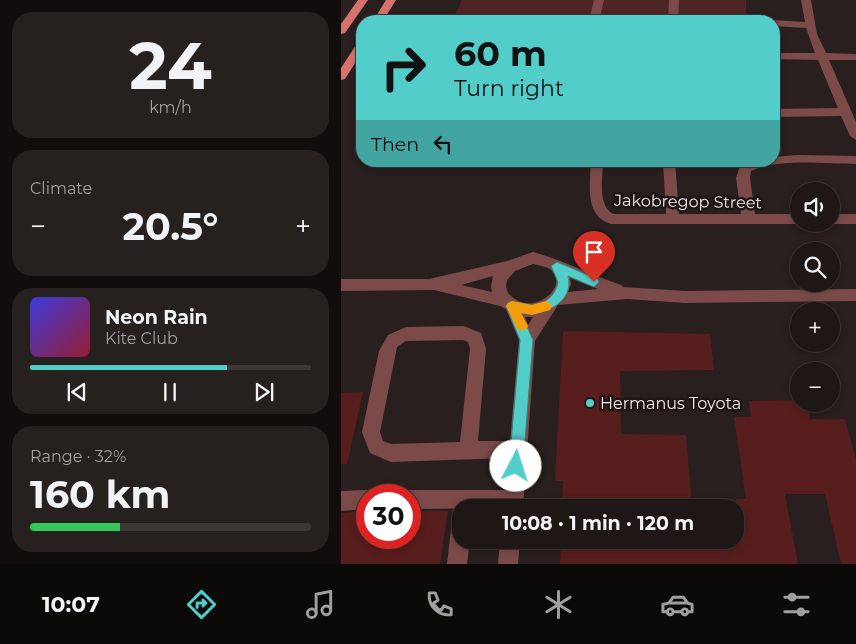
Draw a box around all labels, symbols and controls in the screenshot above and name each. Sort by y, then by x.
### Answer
text: 24 [129,26,212,105]
text: 60 m [454,32,547,75]
icon: right [371,35,436,100]
text: Turn right [454,75,564,102]
text: km/h [149,98,192,117]
icon: left [429,130,457,158]
text: Then [371,133,419,156]
text: Climate [30,179,92,198]
map controls [790,182,840,412]
button: sound [790,182,840,232]
street label: Jakobregop Street [613,191,763,212]
text: 20.5° [123,203,218,250]
text: − [30,209,46,243]
text: + [295,209,311,243]
pin [573,231,615,282]
icon: arrive [580,238,608,266]
button: search [790,242,840,292]
button: + [790,302,840,352]
text: Neon Rain [105,306,208,329]
text: Kite Club [105,329,178,348]
button: − [790,362,840,412]
icon: previous [63,378,91,406]
icon: pause [156,378,184,406]
icon: next [250,378,278,406]
place label: Hermanus Toyota [600,394,741,413]
marker: Hermanus Toyota [584,397,596,409]
position arrow [489,439,541,491]
text: Range · 32% [30,447,126,466]
text: 160 km [30,471,170,518]
speed limit sign: 30 [356,484,421,549]
text: 10:08 · 1 min · 120 m [502,512,694,535]
icon: directions [184,587,219,622]
icon: music [303,587,338,622]
icon: phone [422,587,457,622]
icon: climate [541,587,576,622]
icon: car [660,587,695,622]
icon: filters [779,587,814,622]
text: 10:07 [42,591,100,618]

